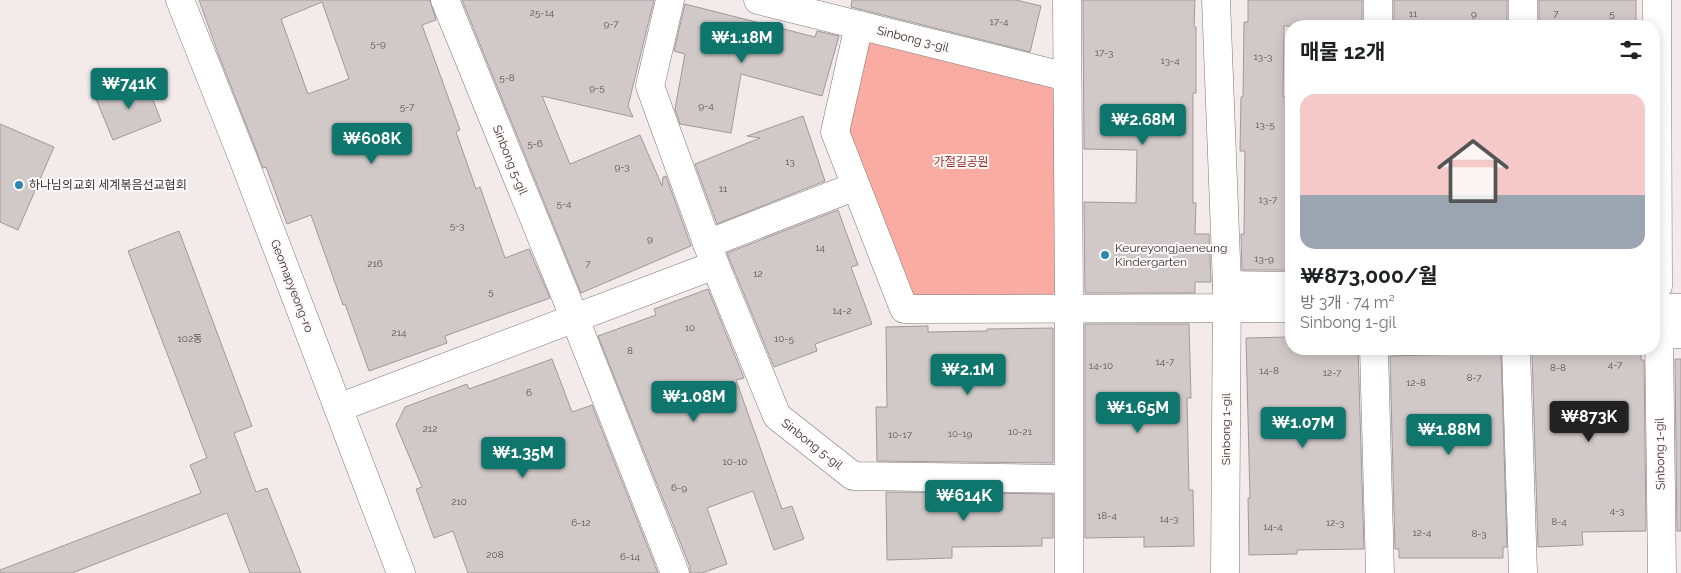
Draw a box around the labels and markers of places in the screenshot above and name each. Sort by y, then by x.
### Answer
pin: ₩1.18M [701,22,783,64]
pin: ₩741K [94,68,164,110]
pin: ₩2.68M [1102,104,1184,146]
pin: ₩608K [337,122,407,165]
place label: 하나님의교회 세계볶음선교협회 [29,178,187,192]
marker: 하나님의교회 세계볶음선교협회 [13,179,25,191]
place label: Keureyongjaeneung Kindergarten [1115,241,1227,269]
marker: Keureyongjaeneung Kindergarten [1099,249,1111,261]
pin: ₩2.1M [933,354,1003,396]
pin: ₩1.08M [653,380,735,423]
pin: ₩1.65M [1097,392,1179,434]
pin: ₩873K [1554,400,1624,443]
pin: ₩1.07M [1262,406,1344,449]
pin: ₩1.88M [1408,414,1490,456]
pin: ₩1.35M [482,436,564,479]
pin: ₩614K [929,480,999,522]

